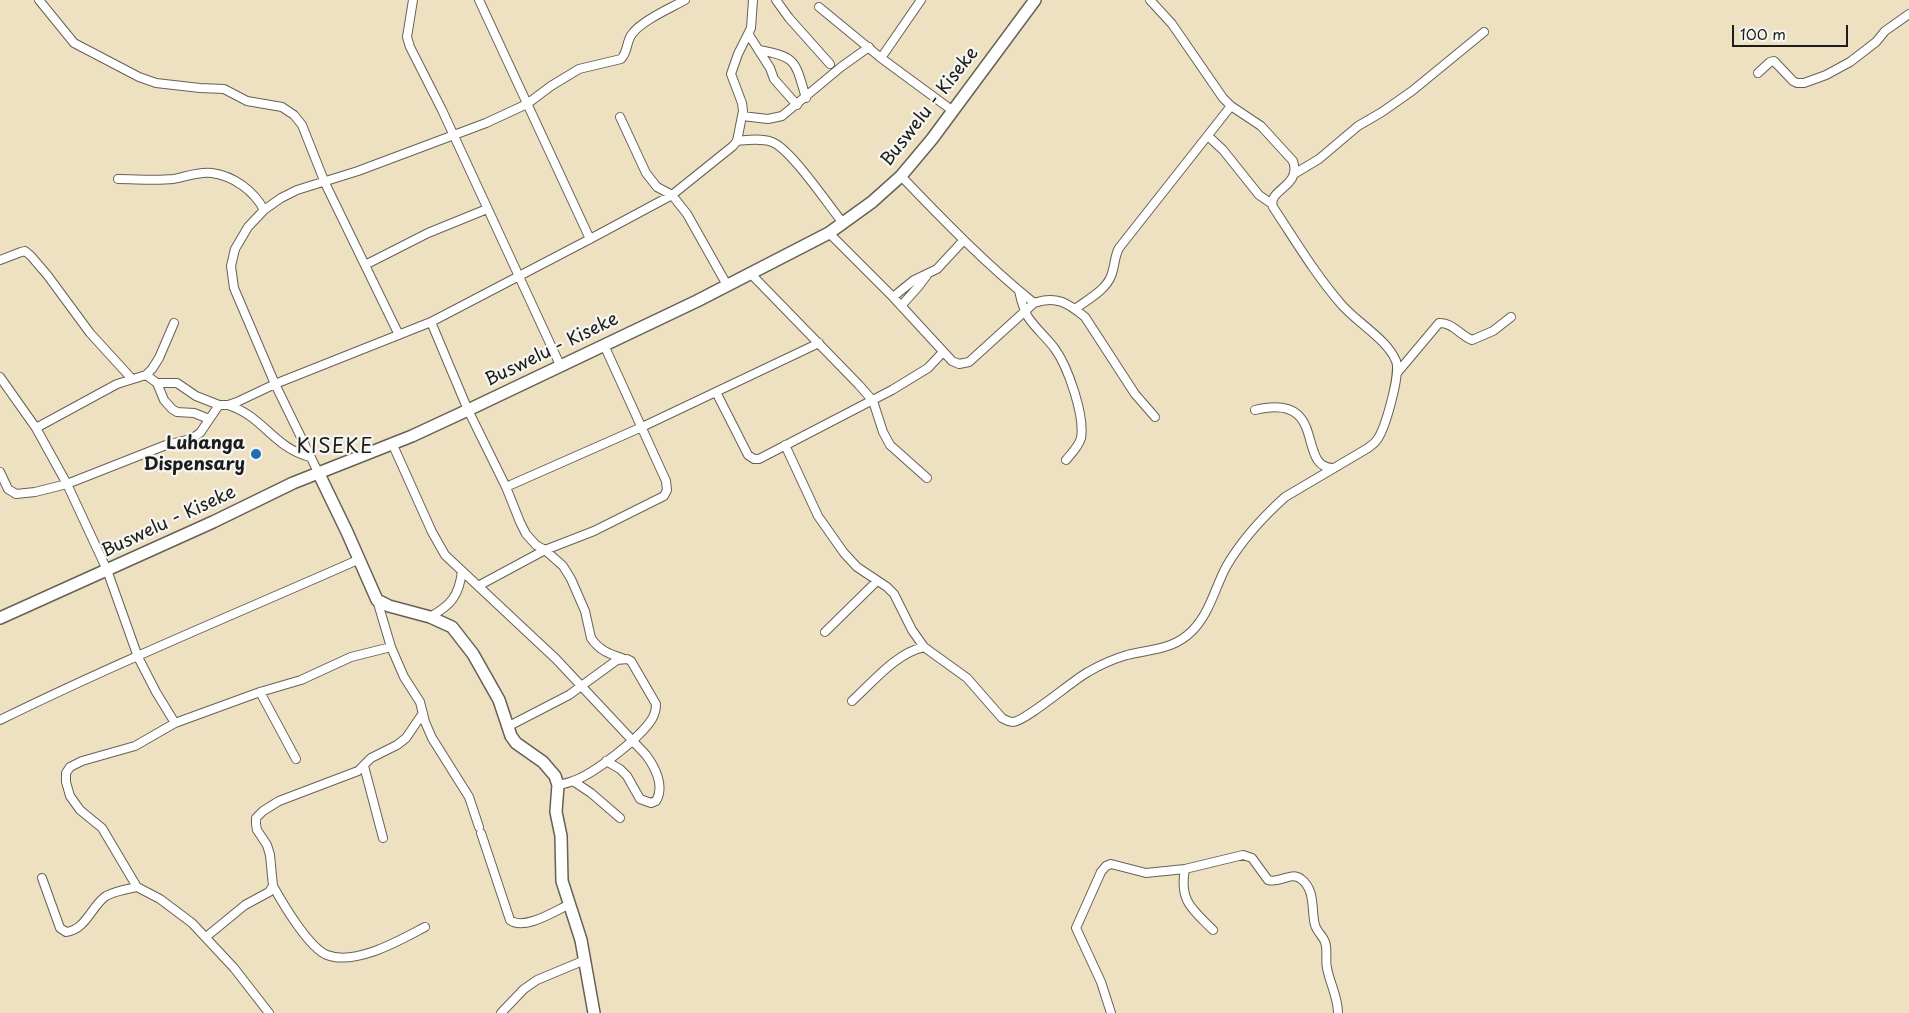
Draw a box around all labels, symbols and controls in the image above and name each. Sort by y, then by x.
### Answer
scale bar [1734,15,1850,47]
text: 100 m [1740,22,1786,45]
street label: Buswelu - Kiseke [877,43,983,171]
street label: Buswelu - Kiseke [482,308,622,392]
place label: Luhanga Dispensary [144,433,245,476]
district label: KISEKE [295,435,375,459]
marker: Luhanga Dispensary [249,447,263,461]
street label: Buswelu - Kiseke [99,481,239,563]

